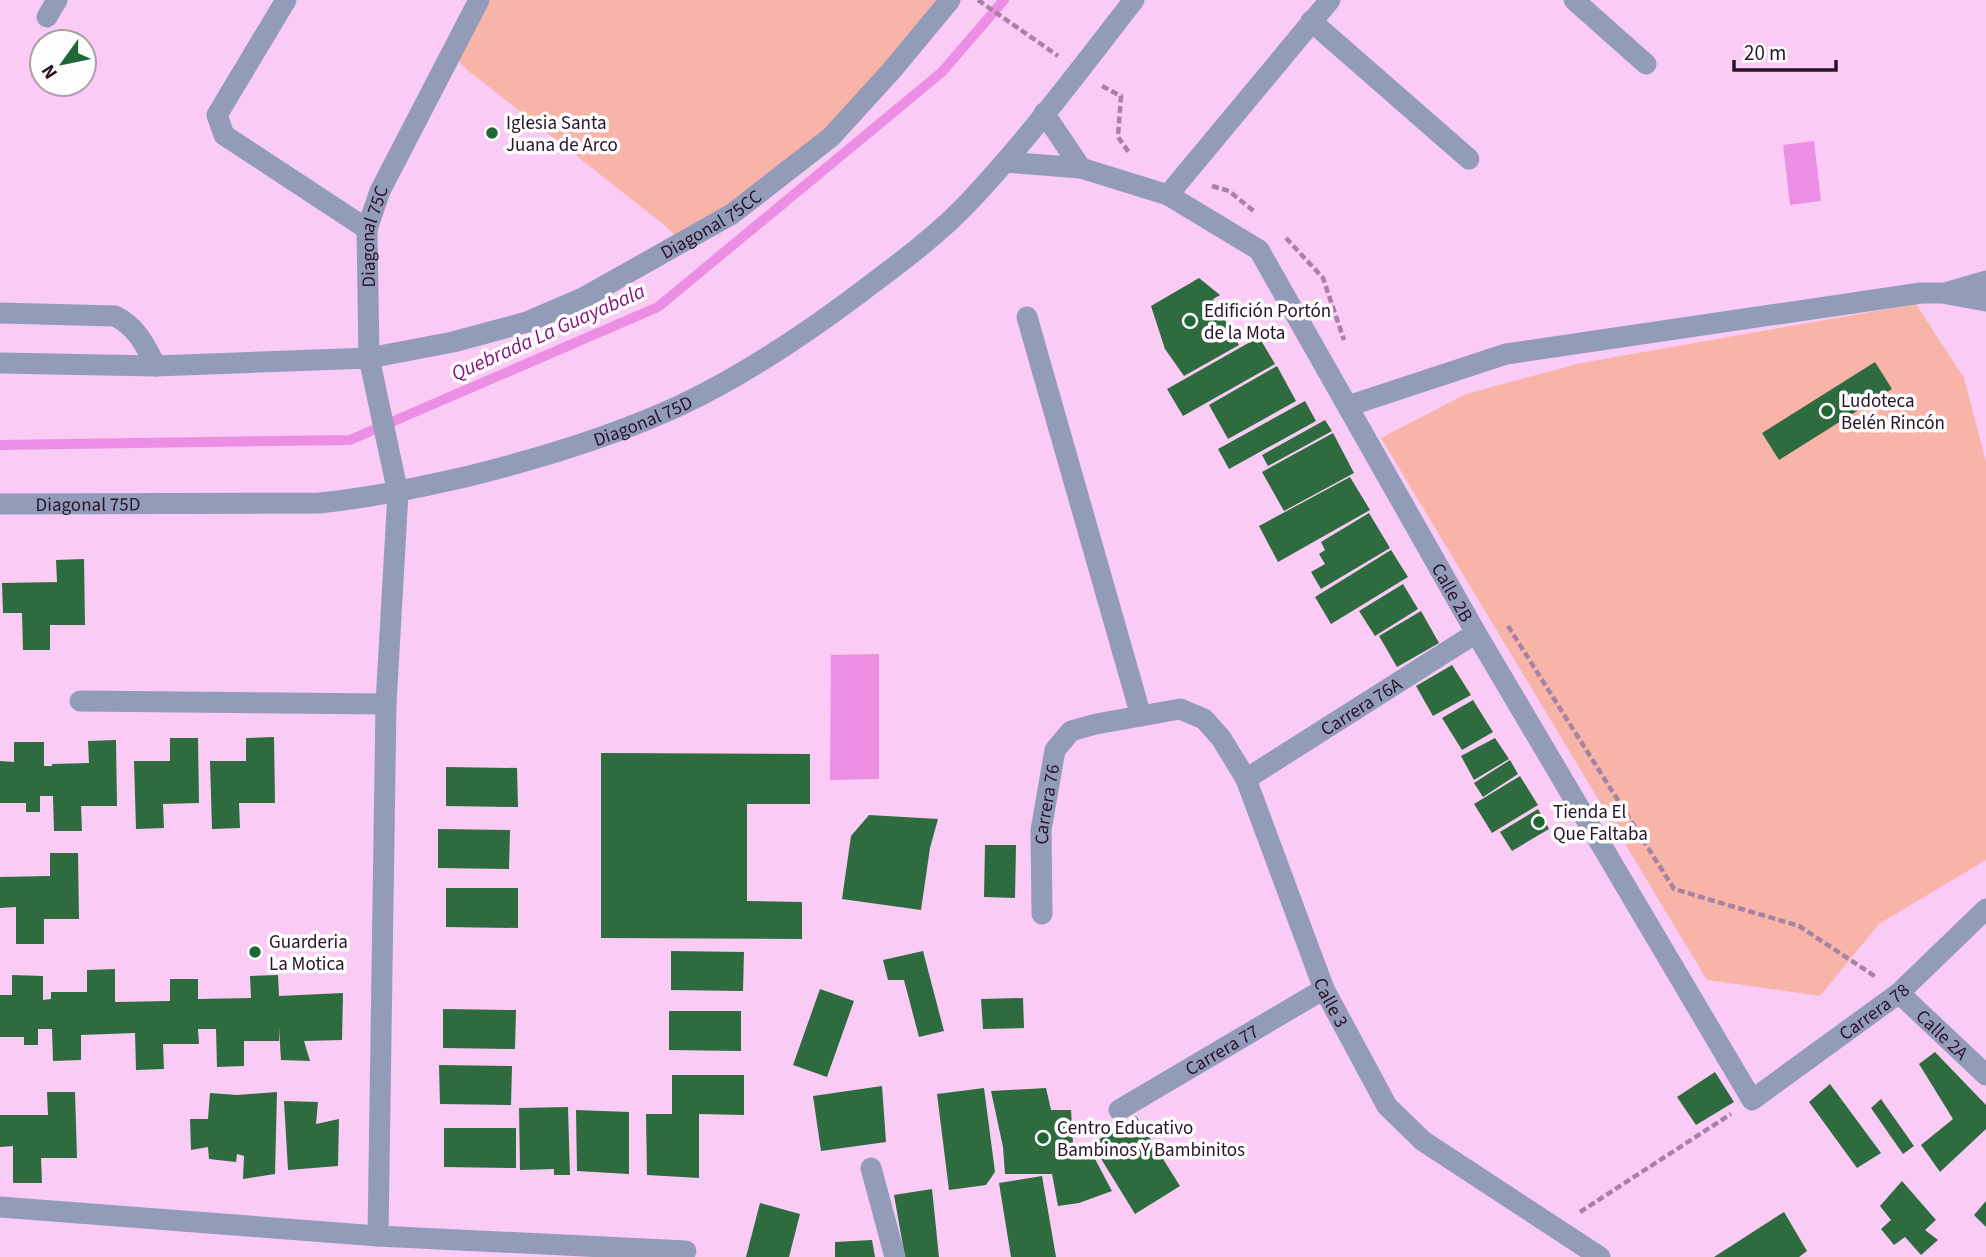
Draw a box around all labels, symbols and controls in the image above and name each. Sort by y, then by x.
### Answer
north arrow [28,28,98,98]
scale bar [1734,28,1836,72]
text: 20 m [1744,38,1786,68]
text: N [35,59,65,84]
place label: Iglesia Santa Juana de Arco [506,110,618,159]
marker: Iglesia Santa Juana de Arco [484,125,500,141]
street label: Diagonal 75C [355,182,396,288]
street label: Diagonal 75CC [656,184,768,267]
water label: Quebrada La Guayabala [446,276,650,388]
place label: Edifición Portón de la Mota [1204,298,1331,347]
marker: Edifición Portón de la Mota [1182,313,1198,329]
place label: Ludoteca Belén Rincón [1841,388,1945,437]
street label: Diagonal 75D [590,389,697,454]
marker: Ludoteca Belén Rincón [1819,403,1835,419]
street label: Diagonal 75D [36,492,140,519]
street label: Calle 2B [1424,558,1479,627]
street label: Carrera 76A [1316,671,1408,743]
street label: Carrera 76 [1029,762,1067,845]
place label: Tienda El Que Faltaba [1553,799,1648,848]
marker: Tienda El Que Faltaba [1531,814,1547,830]
place label: Guarderia La Motica [269,929,348,978]
marker: Guarderia La Motica [247,944,263,960]
street label: Calle 3 [1306,974,1354,1033]
street label: Carrera 78 [1834,978,1916,1047]
street label: Calle 2A [1909,1004,1974,1067]
street label: Carrera 77 [1180,1019,1264,1083]
place label: Centro Educativo Bambinos Y Bambinitos [1057,1115,1245,1164]
marker: Centro Educativo Bambinos Y Bambinitos [1035,1130,1051,1146]

